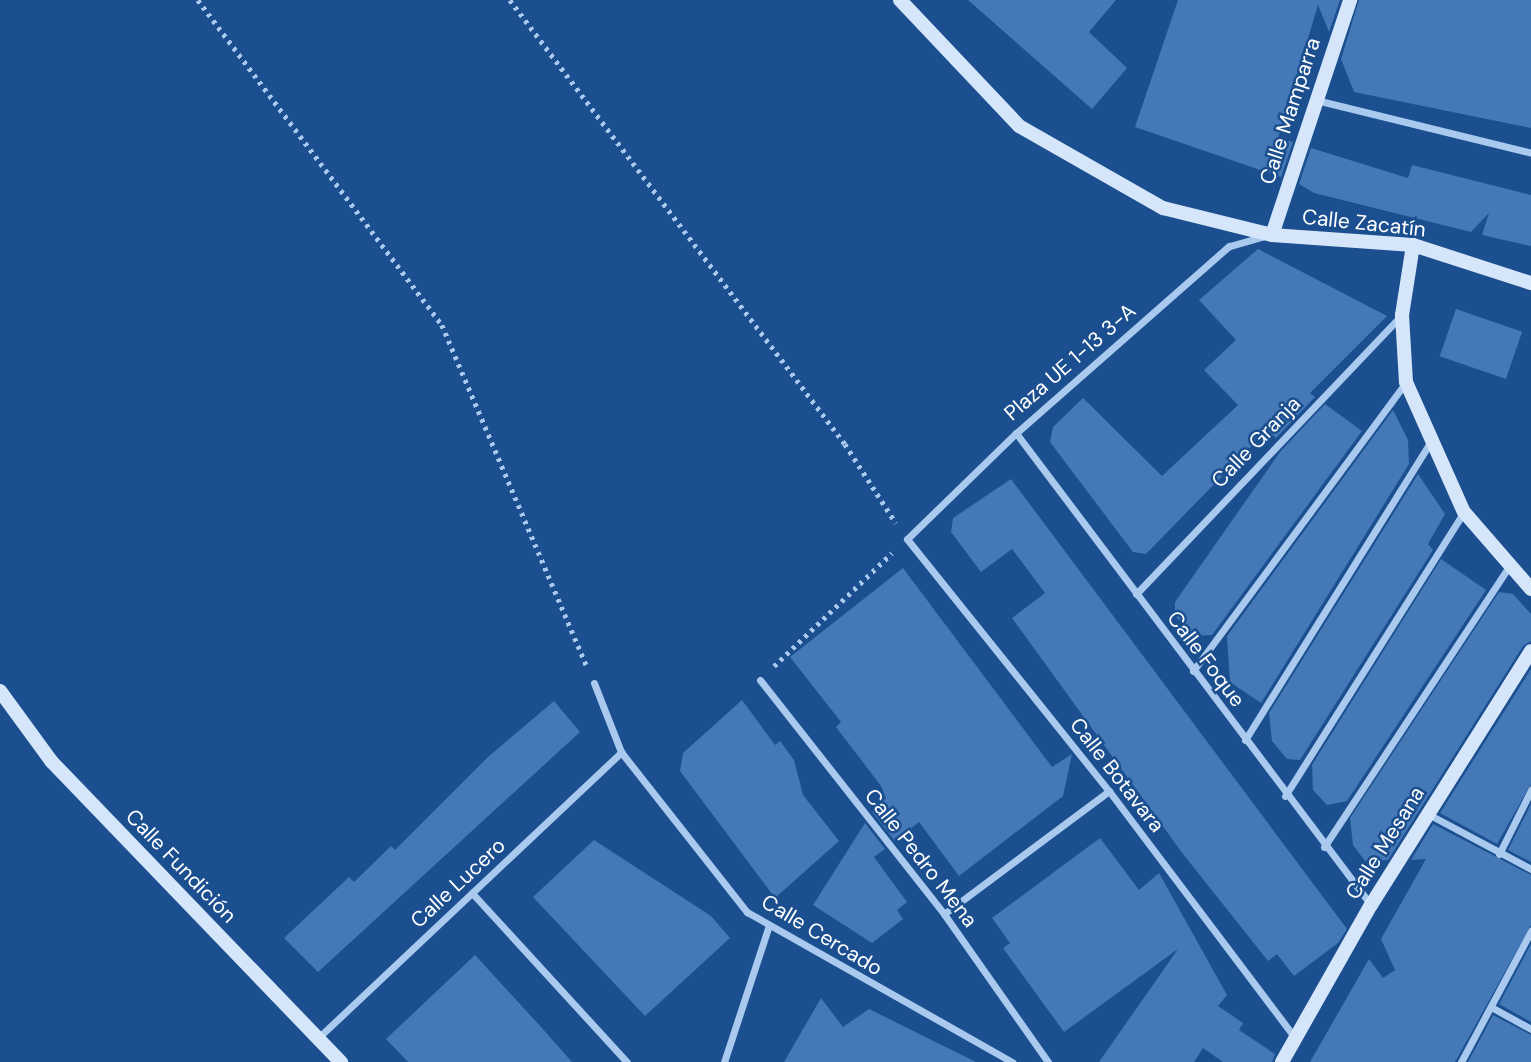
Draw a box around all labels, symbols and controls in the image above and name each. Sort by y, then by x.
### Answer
street label: Calle Mamparra [1254,34,1326,188]
street label: Calle Zacatín [1301,204,1427,242]
street label: Plaza UE 1-13 3-A [999,298,1141,426]
street label: Calle Granja [1206,391,1306,493]
street label: Calle Foque [1162,606,1250,712]
street label: Calle Botavara [1064,713,1170,837]
street label: Calle Mesana [1340,782,1430,904]
street label: Calle Pedro Mena [859,784,983,932]
street label: Calle Fundición [120,804,242,928]
street label: Calle Lucero [405,833,511,933]
street label: Calle Cercado [757,889,887,981]

